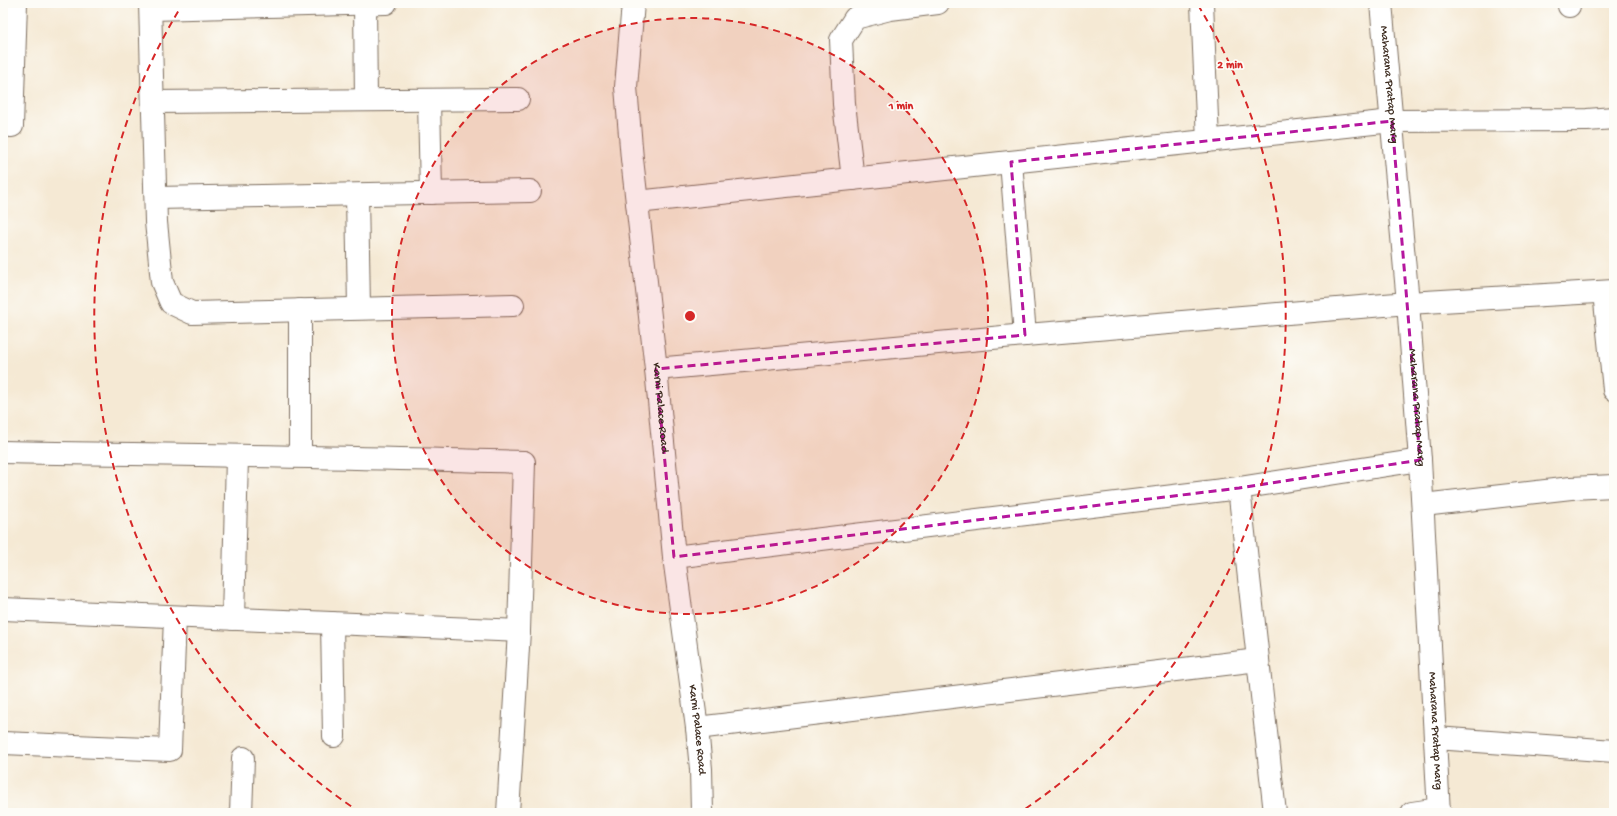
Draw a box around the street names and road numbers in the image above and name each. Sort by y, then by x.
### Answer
street label: Maharana Pratap Marg [1376,25,1401,144]
street label: Maharana Pratap Marg [1405,348,1427,467]
street label: Karni Palace Road [648,362,671,455]
street label: Maharana Pratap Marg [1424,672,1445,791]
street label: Karni Palace Road [684,684,708,776]

